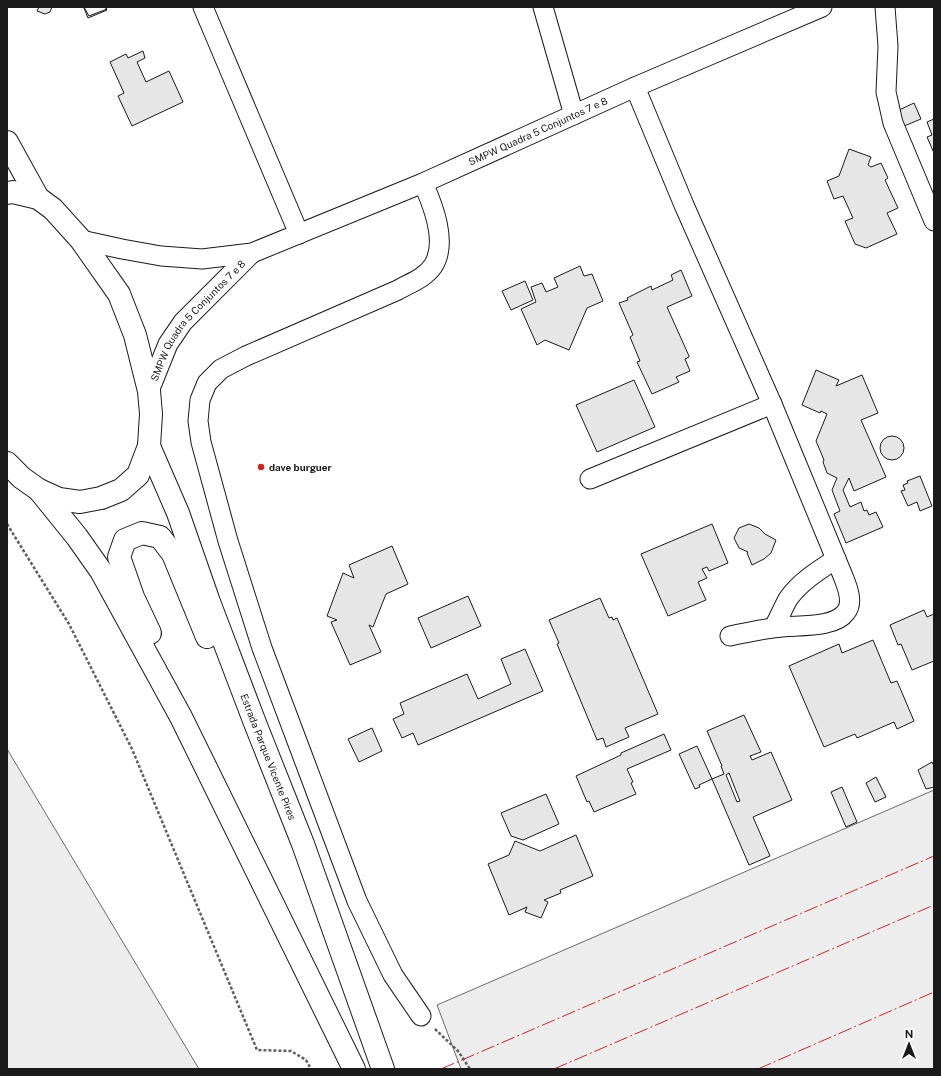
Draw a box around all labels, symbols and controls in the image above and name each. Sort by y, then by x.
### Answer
street label: SMPW Quadra 5 Conjuntos 7 e 8 [466,94,609,168]
street label: SMPW Quadra 5 Conjuntos 7 e 8 [148,257,248,383]
place label: dave burguer [269,461,332,473]
marker: dave burguer [256,462,266,472]
street label: Estrada Parque Vicente Pires [238,692,299,821]
north arrow [889,1024,929,1064]
text: N [905,1028,913,1040]

